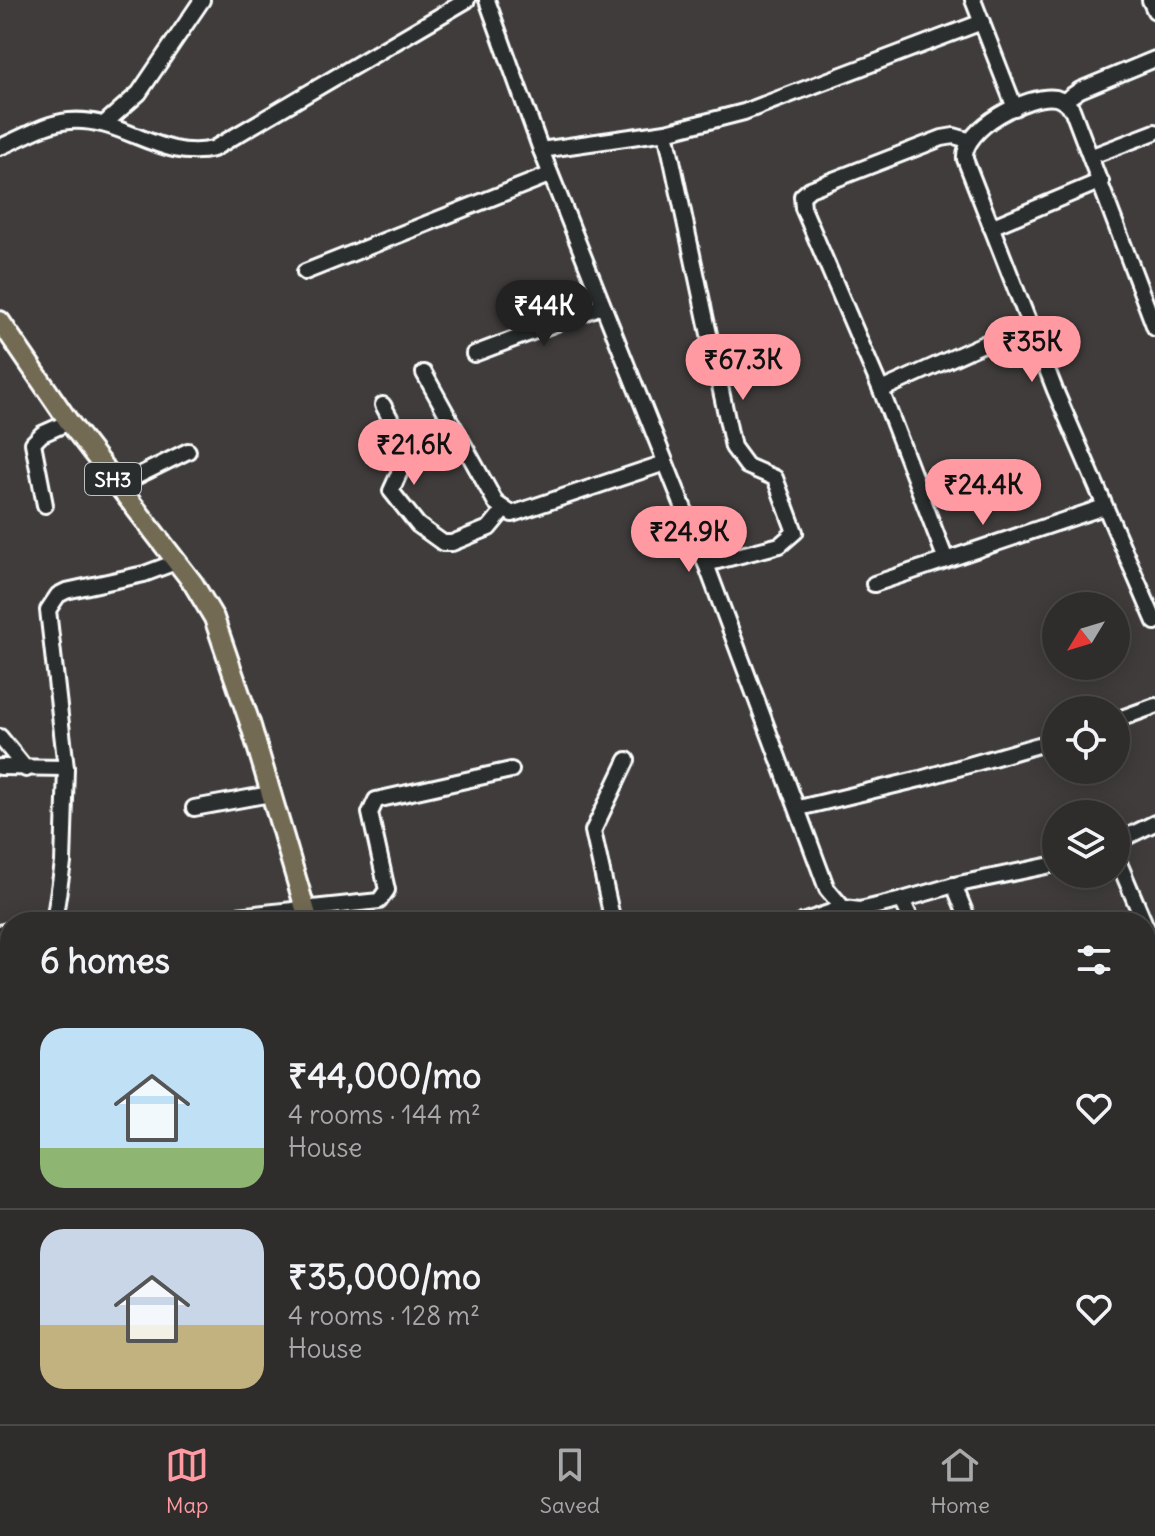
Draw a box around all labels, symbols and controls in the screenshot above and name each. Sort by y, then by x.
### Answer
pin: ₹44K [497,280,591,348]
text: ₹44K [514,289,575,322]
pin: ₹35K [985,316,1079,384]
text: ₹35K [1002,325,1062,358]
pin: ₹67.3K [678,334,808,402]
text: ₹67.3K [704,343,782,376]
pin: ₹21.6K [349,419,479,487]
text: ₹21.6K [376,428,452,461]
pin: ₹24.4K [918,459,1048,527]
road number: SH3 [85,463,141,495]
text: ₹24.4K [943,468,1023,501]
pin: ₹24.9K [624,506,754,574]
text: ₹24.9K [649,515,729,548]
north arrow [1042,592,1130,680]
map controls [1042,592,1130,888]
button: locate [1042,696,1130,784]
button: layers [1042,800,1130,888]
icon: filters [1072,938,1116,982]
text: 6 homes [40,939,170,982]
text: ₹44,000/mo [288,1054,481,1097]
icon: home [104,1060,200,1156]
icon: heart [1072,1086,1116,1130]
text: 4 rooms · 144 m² [288,1098,481,1131]
text: House [288,1131,362,1164]
text: ₹35,000/mo [288,1255,481,1298]
icon: home [104,1261,200,1357]
icon: heart [1072,1287,1116,1331]
text: 4 rooms · 128 m² [288,1299,480,1332]
text: House [288,1332,362,1365]
tab: Map [165,1443,209,1519]
tab: Saved [540,1443,600,1519]
tab: Home [930,1443,990,1519]

